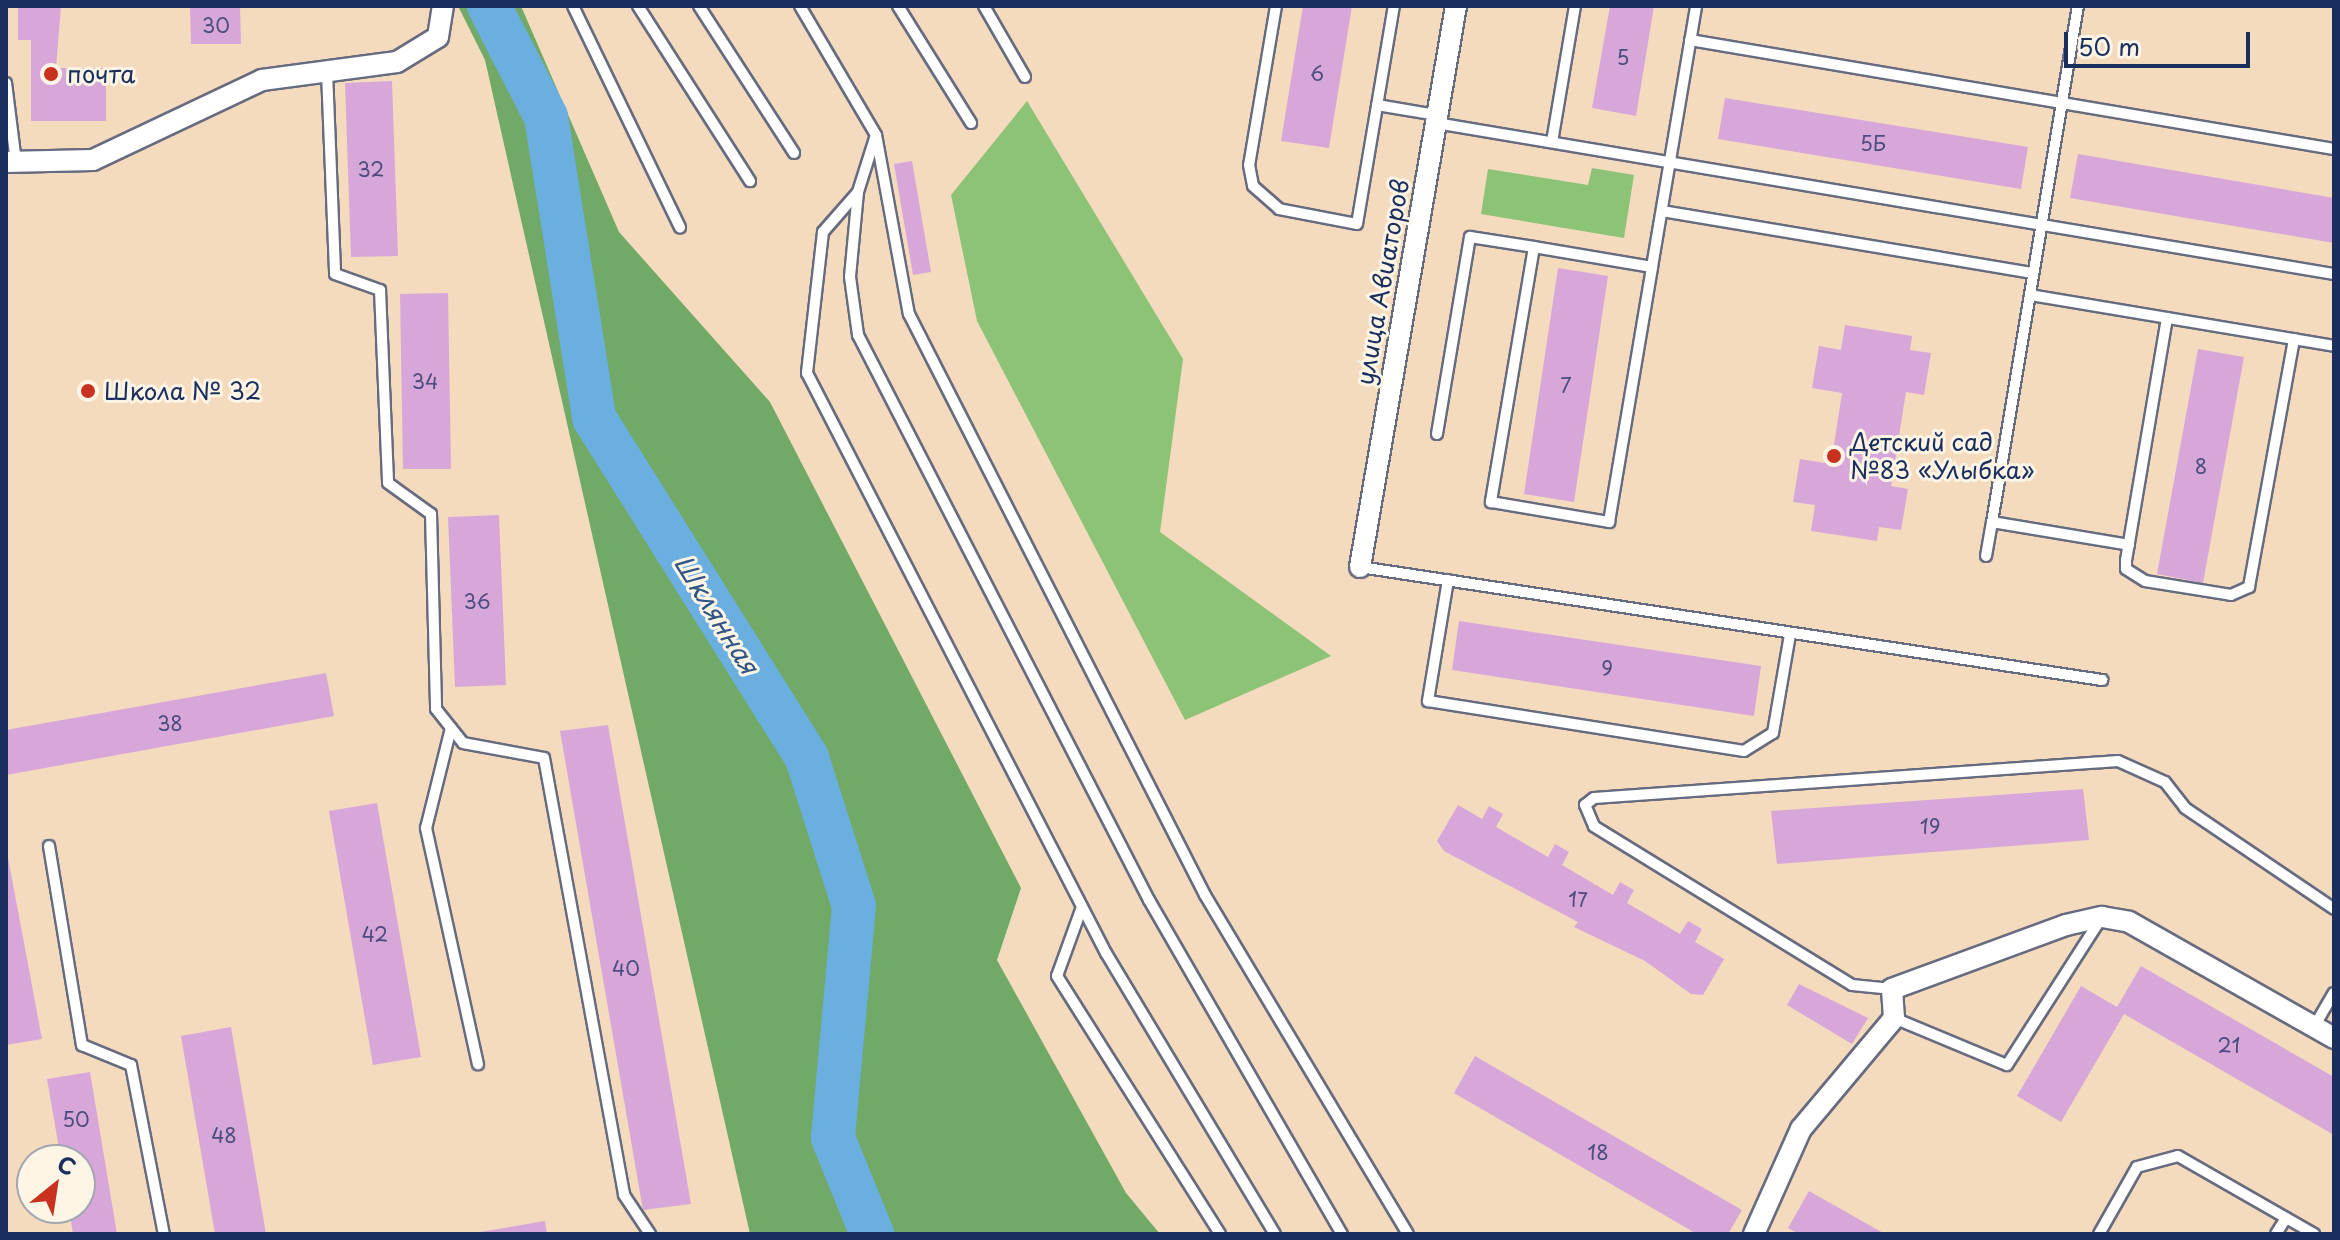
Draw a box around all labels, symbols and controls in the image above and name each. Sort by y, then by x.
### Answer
house number: 30 [202,13,230,37]
scale bar [2068,16,2254,66]
text: 50 m [2078,28,2140,64]
house number: 5 [1617,45,1629,69]
place label: почта [67,60,135,88]
house number: 6 [1310,61,1324,85]
marker: почта [42,65,60,83]
house number: 5Б [1860,131,1886,155]
house number: 32 [358,157,384,181]
street label: улица Авиаторов [1350,176,1414,388]
house number: 34 [412,369,438,393]
house number: 7 [1560,373,1572,397]
place label: Школа № 32 [104,377,262,405]
marker: Школа № 32 [79,382,97,400]
place label: Детский сад №83 «Улыбка» [1850,428,2035,484]
marker: Детский сад №83 «Улыбка» [1825,447,1843,465]
house number: 8 [2195,454,2207,478]
water label: Шклянная [668,549,766,679]
house number: 36 [463,589,491,613]
house number: 9 [1601,656,1613,680]
house number: 38 [157,711,183,735]
house number: 19 [1920,814,1940,838]
house number: 17 [1568,887,1588,911]
house number: 42 [362,922,388,946]
house number: 40 [612,956,640,980]
house number: 21 [2217,1033,2241,1057]
house number: 50 [62,1107,90,1131]
house number: 48 [211,1123,237,1147]
house number: 18 [1587,1140,1609,1164]
north arrow [16,1144,96,1224]
text: С [52,1146,83,1183]

